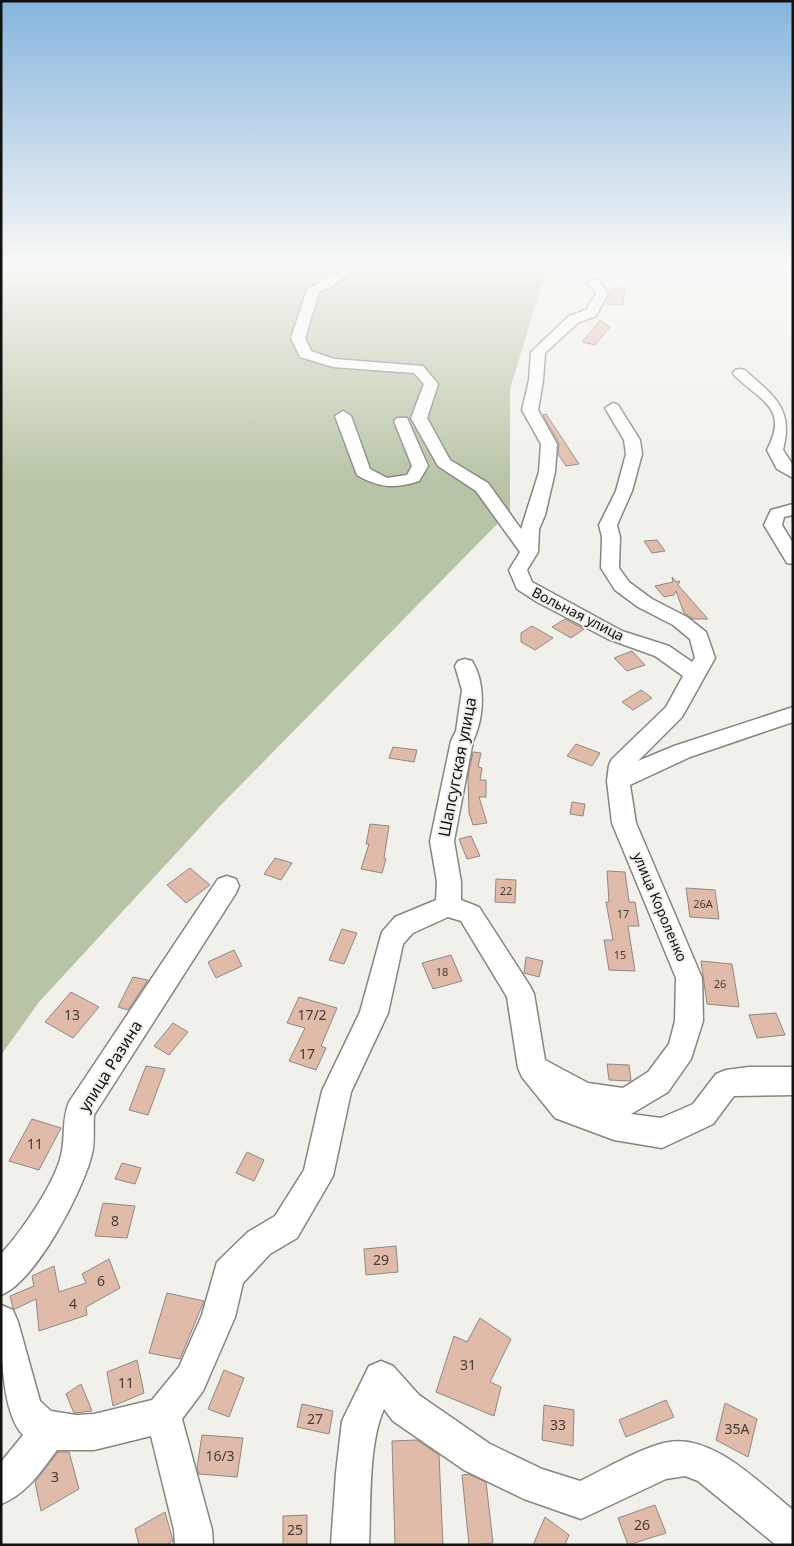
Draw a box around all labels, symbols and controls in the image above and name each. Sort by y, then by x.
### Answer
street label: Вольная улица [529,582,628,645]
street label: Шапсугская улица [433,695,481,839]
street label: улица Короленко [629,849,692,964]
house number: 22 [500,883,512,898]
house number: 26А [693,896,714,911]
house number: 17 [617,906,629,921]
house number: 15 [614,947,626,962]
house number: 18 [436,964,448,979]
house number: 26 [714,976,726,991]
house number: 13 [64,1005,80,1024]
house number: 17/2 [297,1005,327,1024]
street label: улица Разина [73,1016,147,1116]
house number: 17 [299,1044,315,1063]
house number: 11 [27,1134,43,1153]
house number: 8 [111,1211,119,1230]
house number: 29 [373,1250,389,1269]
house number: 6 [97,1271,105,1290]
house number: 4 [69,1294,77,1313]
house number: 31 [460,1355,476,1374]
house number: 11 [118,1373,134,1392]
house number: 27 [307,1409,323,1428]
house number: 33 [550,1415,566,1434]
house number: 35А [725,1419,750,1438]
house number: 16/3 [205,1446,235,1465]
house number: 3 [51,1467,59,1486]
house number: 26 [634,1515,650,1534]
house number: 25 [287,1520,303,1539]

